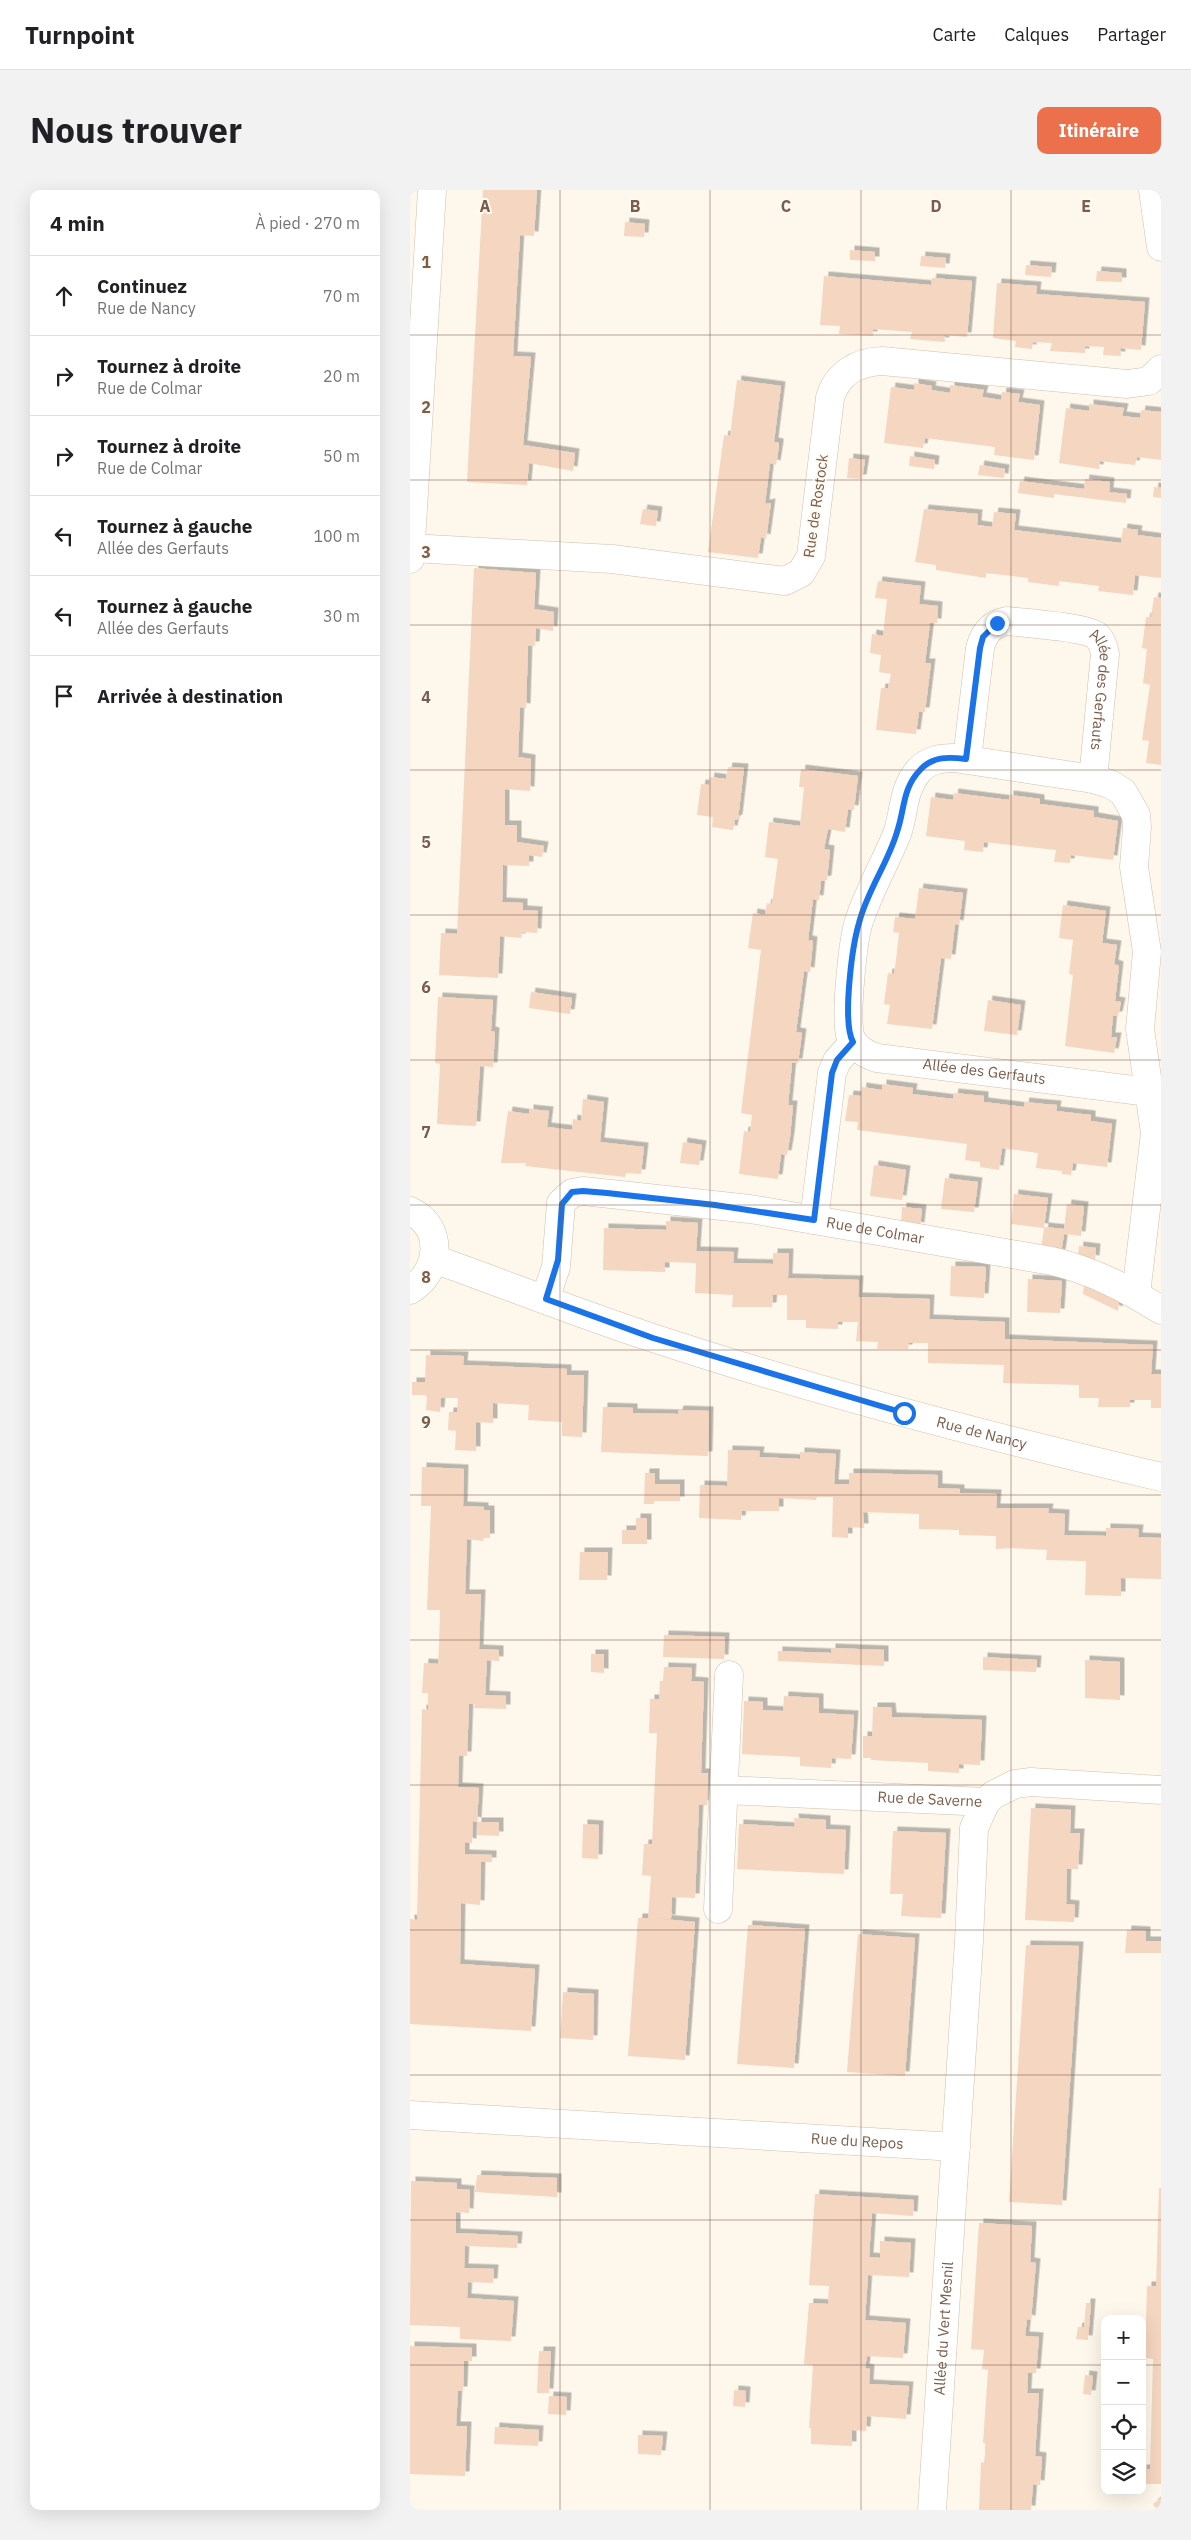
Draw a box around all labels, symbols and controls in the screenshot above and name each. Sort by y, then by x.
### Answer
text: Turnpoint [25,19,135,51]
text: Carte [933,23,976,46]
text: Calques [1004,23,1069,46]
text: Partager [1097,23,1166,46]
text: Nous trouver [30,107,242,153]
button: Itinéraire [1037,107,1161,154]
text: A [480,196,491,216]
text: B [630,196,641,216]
text: C [781,196,791,216]
text: D [930,196,942,216]
text: E [1081,196,1091,216]
text: 4 min [50,209,105,237]
text: À pied · 270 m [255,213,360,233]
text: 1 [421,252,431,272]
text: Continuez [97,274,187,298]
icon: ahead [50,282,78,310]
text: 70 m [323,286,360,306]
text: Rue de Nancy [97,298,196,318]
text: Tournez à droite [97,354,241,378]
icon: right [50,362,78,390]
text: 20 m [323,366,360,386]
text: Rue de Colmar [97,378,202,398]
text: 2 [421,397,431,417]
text: Tournez à droite [97,434,241,458]
icon: right [50,442,78,470]
text: 50 m [323,446,360,466]
street label: Rue de Rostock [799,453,832,559]
text: Rue de Colmar [97,458,202,478]
text: Tournez à gauche [97,514,253,538]
icon: left [50,522,78,550]
text: 100 m [313,526,360,546]
text: Allée des Gerfauts [97,538,229,558]
text: 3 [421,542,431,562]
text: Tournez à gauche [97,594,253,618]
icon: left [50,602,78,630]
text: 30 m [323,606,360,626]
route end [986,612,1009,635]
text: Allée des Gerfauts [97,618,229,638]
street label: Allée des Gerfauts [1087,624,1115,751]
icon: arrive [50,682,78,710]
text: Arrivée à destination [97,684,283,708]
text: 4 [421,687,431,707]
text: 5 [421,832,431,852]
text: 6 [421,977,431,997]
street label: Allée des Gerfauts [922,1054,1047,1088]
text: 7 [421,1122,431,1142]
street label: Rue de Colmar [825,1212,926,1248]
text: 8 [421,1267,431,1287]
route start [893,1402,916,1425]
text: 9 [421,1412,431,1432]
street label: Rue de Nancy [934,1412,1029,1453]
street label: Rue de Saverne [877,1787,983,1811]
street label: Rue du Repos [810,2129,904,2153]
street label: Allée du Vert Mesnil [929,2261,957,2396]
map controls [1101,2315,1146,2495]
button: + [1101,2315,1146,2360]
button: − [1101,2360,1146,2405]
button: locate [1101,2405,1146,2450]
button: layers [1101,2450,1146,2495]

